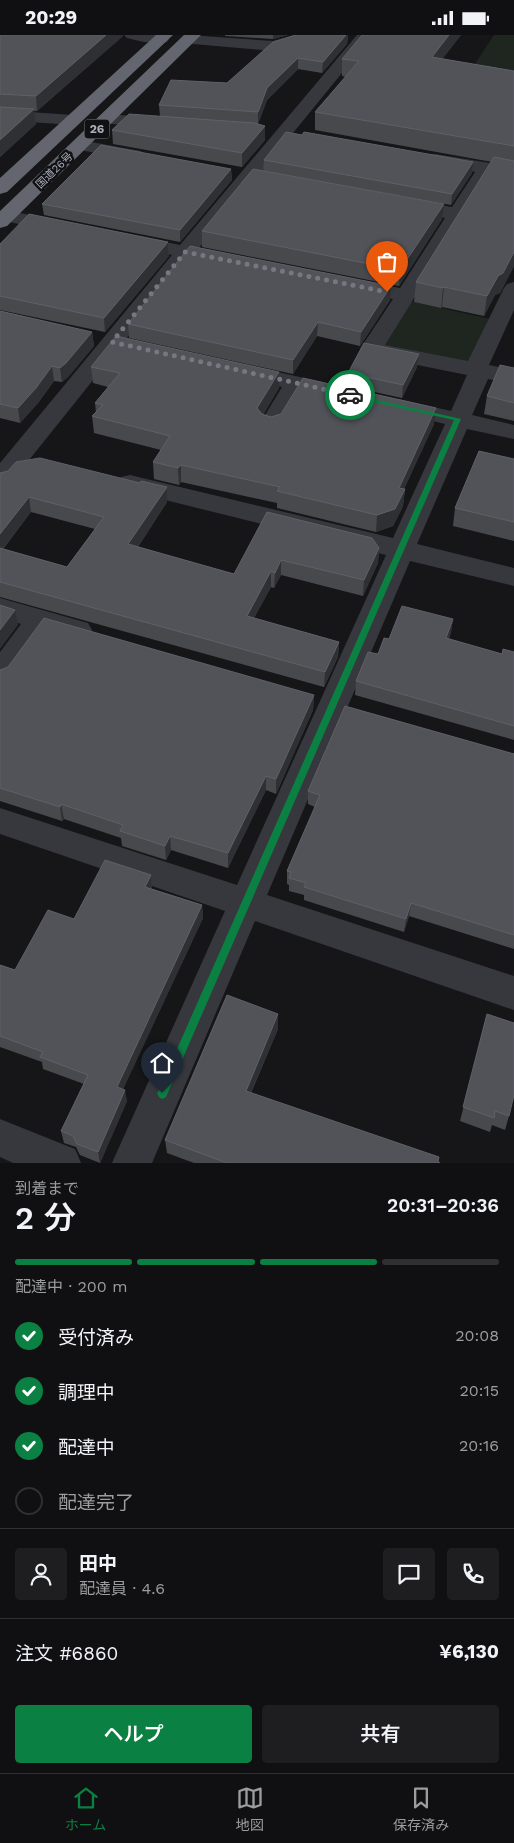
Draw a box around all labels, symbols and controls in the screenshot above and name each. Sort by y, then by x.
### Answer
text: 20:29 [25,6,77,29]
road number: 26 [84,120,110,139]
street label: 国道26号 [33,150,75,191]
pin [366,241,408,292]
icon: bag [373,248,401,276]
courier [325,370,375,420]
icon: car [336,381,364,409]
pin [141,1042,183,1093]
icon: home [148,1049,176,1077]
text: 到着まで [15,1179,79,1198]
text: 20:31–20:36 [387,1194,499,1217]
text: 2 分 [15,1199,76,1237]
text: 配達中 · 200 m [15,1277,127,1296]
icon: check [15,1322,43,1350]
text: 受付済み [58,1326,134,1349]
text: 20:08 [455,1326,499,1345]
icon: check [15,1377,43,1405]
text: 調理中 [58,1381,115,1404]
text: 20:15 [459,1381,499,1400]
icon: check [15,1432,43,1460]
text: 配達中 [58,1436,115,1459]
text: 20:16 [459,1436,499,1455]
text: 配達完了 [58,1491,134,1514]
button: person [15,1548,67,1600]
button: chat [383,1548,435,1600]
button: phone [447,1548,499,1600]
text: 田中 [79,1552,117,1575]
text: 配達員 · 4.6 [79,1579,165,1598]
text: ¥6,130 [439,1640,499,1663]
text: 注文 #6860 [15,1642,118,1665]
button: ヘルプ [15,1705,252,1763]
button: 共有 [262,1705,499,1763]
tab: ホーム [65,1784,106,1834]
tab: 地図 [236,1784,264,1834]
tab: 保存済み [393,1784,449,1834]

